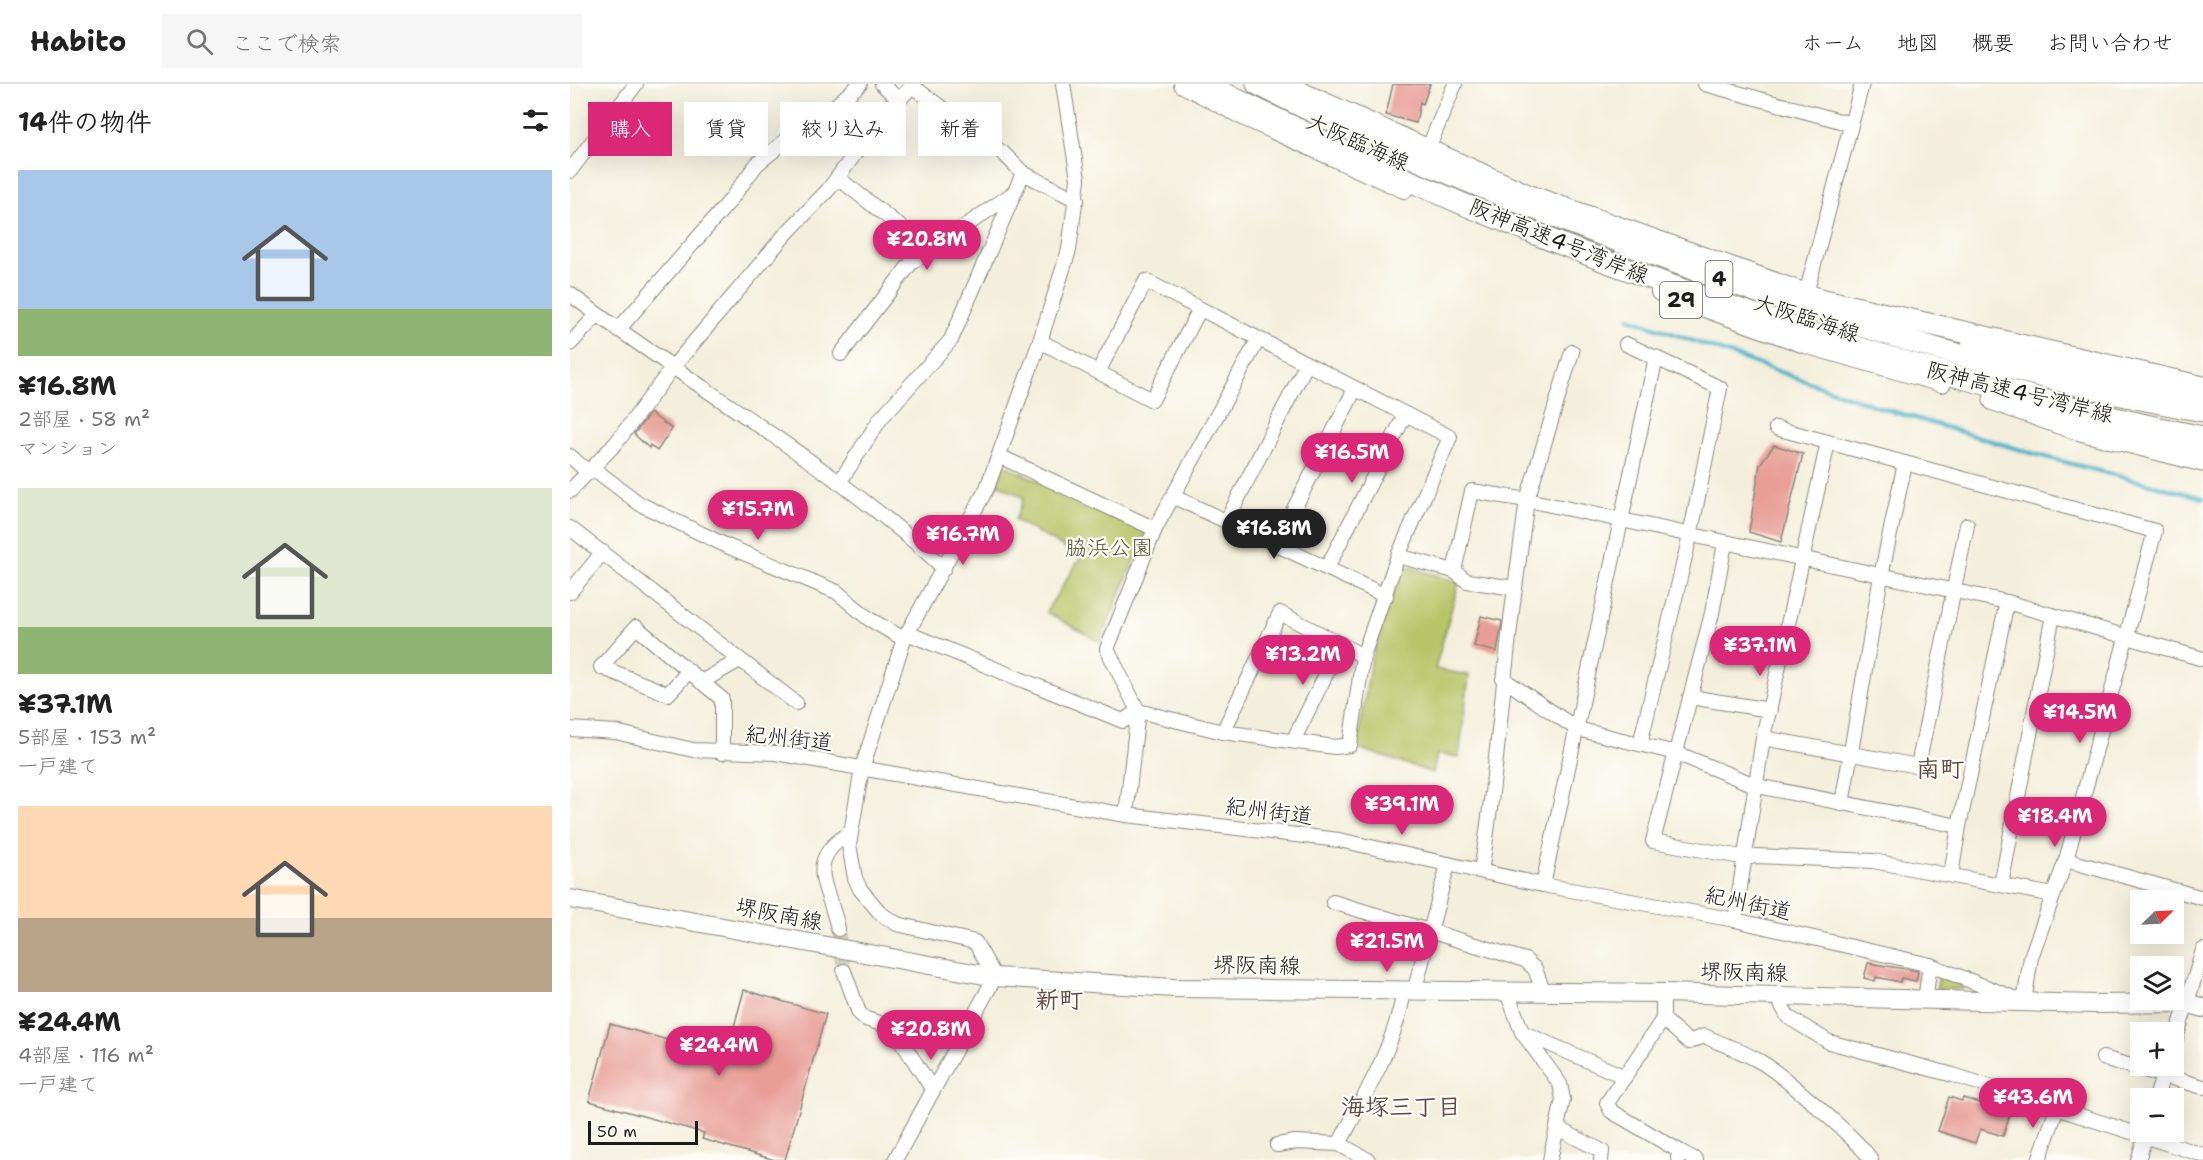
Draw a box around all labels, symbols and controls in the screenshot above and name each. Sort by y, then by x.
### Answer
search box [162,14,582,68]
text: Habito [30,22,126,60]
icon: search [183,25,216,58]
text: ここで検索 [231,29,341,58]
text: ホーム [1802,29,1864,57]
text: 地図 [1897,29,1939,57]
text: 概要 [1972,29,2014,57]
text: お問い合わせ [2047,29,2173,57]
chip: 購入 [588,102,672,156]
chip: 賃貸 [684,102,768,156]
chip: 絞り込み [780,102,906,156]
chip: 新着 [918,102,1002,156]
text: 14件の物件 [18,104,152,139]
icon: filters [519,104,552,137]
street label: 大阪臨海線 [1302,106,1414,178]
street label: 阪神高速4号湾岸線 [1465,192,1653,290]
icon: home [231,209,339,317]
pin: ¥20.8M [878,220,976,271]
text: ¥20.8M [887,226,967,252]
road number: 4 [1706,261,1732,297]
road number: 29 [1660,282,1702,318]
street label: 大阪臨海線 [1750,287,1864,349]
street label: 阪神高速4号湾岸線 [1924,355,2116,429]
text: ¥16.8M [18,368,116,403]
text: 2部屋 · 58 m² [18,406,150,432]
pin: ¥16.5M [1303,433,1401,484]
text: マンション [18,435,117,461]
text: ¥16.5M [1315,439,1389,465]
pin: ¥15.7M [709,490,807,541]
text: ¥15.7M [722,496,794,522]
pin: ¥16.8M [1225,509,1323,560]
pin: ¥16.7M [914,515,1012,566]
text: ¥16.8M [1236,515,1312,541]
text: ¥16.7M [926,521,1000,547]
icon: home [231,527,339,635]
park label: 脇浜公園 [1065,533,1153,562]
pin: ¥37.1M [1711,626,1809,677]
text: ¥37.1M [1724,632,1796,658]
pin: ¥13.2M [1254,635,1352,686]
text: ¥13.2M [1265,641,1341,667]
text: ¥37.1M [18,686,113,721]
pin: ¥14.5M [2031,693,2129,744]
text: ¥14.5M [2043,699,2117,725]
street label: 紀州街道 [744,719,834,757]
text: 5部屋 · 153 m² [18,724,156,750]
text: 一戸建て [18,753,98,779]
district label: 南町 [1916,753,1964,785]
pin: ¥39.1M [1353,785,1451,836]
street label: 紀州街道 [1224,791,1314,831]
text: ¥39.1M [1365,791,1439,817]
pin: ¥18.4M [2006,797,2104,848]
text: ¥18.4M [2017,803,2093,829]
icon: home [231,845,339,953]
street label: 紀州街道 [1702,880,1794,926]
north arrow [2130,890,2184,944]
map controls [2130,890,2184,1142]
street label: 堺阪南線 [733,891,825,937]
pin: ¥21.5M [1338,922,1436,973]
text: ¥21.5M [1350,928,1424,954]
street label: 堺阪南線 [1213,950,1301,980]
button: layers [2130,956,2184,1010]
street label: 堺阪南線 [1700,957,1788,987]
district label: 新町 [1035,984,1083,1016]
text: ¥24.4M [18,1004,121,1039]
pin: ¥20.8M [882,1010,980,1061]
text: ¥20.8M [891,1016,971,1042]
button: + [2130,1022,2184,1076]
pin: ¥24.4M [670,1026,768,1077]
text: ¥24.4M [679,1032,759,1058]
text: 4部屋 · 116 m² [18,1042,154,1068]
text: 一戸建て [18,1071,98,1097]
pin: ¥43.6M [1984,1078,2082,1129]
text: ¥43.6M [1993,1084,2073,1110]
button: − [2130,1088,2184,1142]
district label: 海塚三丁目 [1341,1091,1461,1123]
scale bar [588,1118,698,1146]
text: 50 m [597,1121,637,1142]

